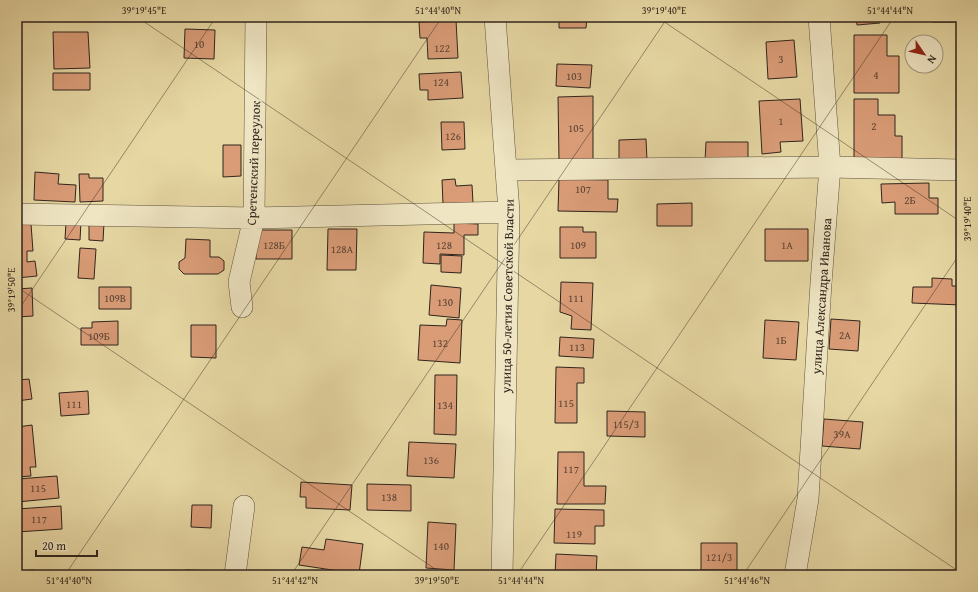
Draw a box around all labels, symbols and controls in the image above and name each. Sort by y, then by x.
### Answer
text: 39°19'45"E [122,3,166,18]
text: 51°44'40"N [415,3,461,18]
text: 39°19'40"E [642,3,686,18]
text: 51°44'44"N [867,3,913,18]
north arrow [904,34,944,74]
house number: 10 [194,36,204,52]
house number: 122 [434,40,450,56]
house number: 3 [778,51,784,67]
text: N [923,52,941,68]
house number: 4 [873,67,879,83]
house number: 103 [566,68,582,84]
house number: 124 [433,74,449,90]
street label: Сретенский переулок [242,100,265,226]
house number: 1 [778,113,784,129]
house number: 2 [871,118,877,134]
house number: 105 [568,120,584,136]
house number: 126 [445,128,461,144]
house number: 107 [575,181,591,197]
house number: 2Б [904,192,916,208]
text: 39°19'40"E [960,197,975,241]
street label: улица 50-летия Советской Власти [496,198,519,394]
street label: улица Александра Иванова [806,216,836,376]
house number: 128Б [263,237,285,253]
house number: 128 [436,237,452,253]
house number: 109 [570,237,586,253]
house number: 1А [781,237,793,253]
house number: 128А [331,241,354,257]
text: 39°19'50"E [4,268,19,312]
house number: 109В [104,290,126,306]
house number: 111 [568,290,584,306]
house number: 130 [437,294,453,310]
house number: 2А [839,327,851,343]
house number: 109Б [88,328,110,344]
house number: 1Б [775,332,787,348]
house number: 132 [432,335,448,351]
house number: 113 [569,339,585,355]
house number: 115 [558,395,574,411]
house number: 111 [66,396,82,412]
house number: 134 [437,397,453,413]
house number: 115/3 [613,416,639,432]
house number: 39А [833,426,851,442]
house number: 136 [423,452,439,468]
house number: 117 [563,461,579,477]
house number: 115 [30,480,46,496]
house number: 138 [381,489,397,505]
house number: 117 [31,511,47,527]
house number: 119 [566,526,582,542]
scale bar [36,532,97,558]
text: 20 m [42,537,66,554]
house number: 140 [433,538,449,554]
house number: 121/3 [706,549,732,565]
text: 51°44'40"N [46,573,92,588]
text: 51°44'42"N [272,573,318,588]
text: 39°19'50"E [415,573,459,588]
text: 51°44'44"N [498,573,544,588]
text: 51°44'46"N [724,573,770,588]

